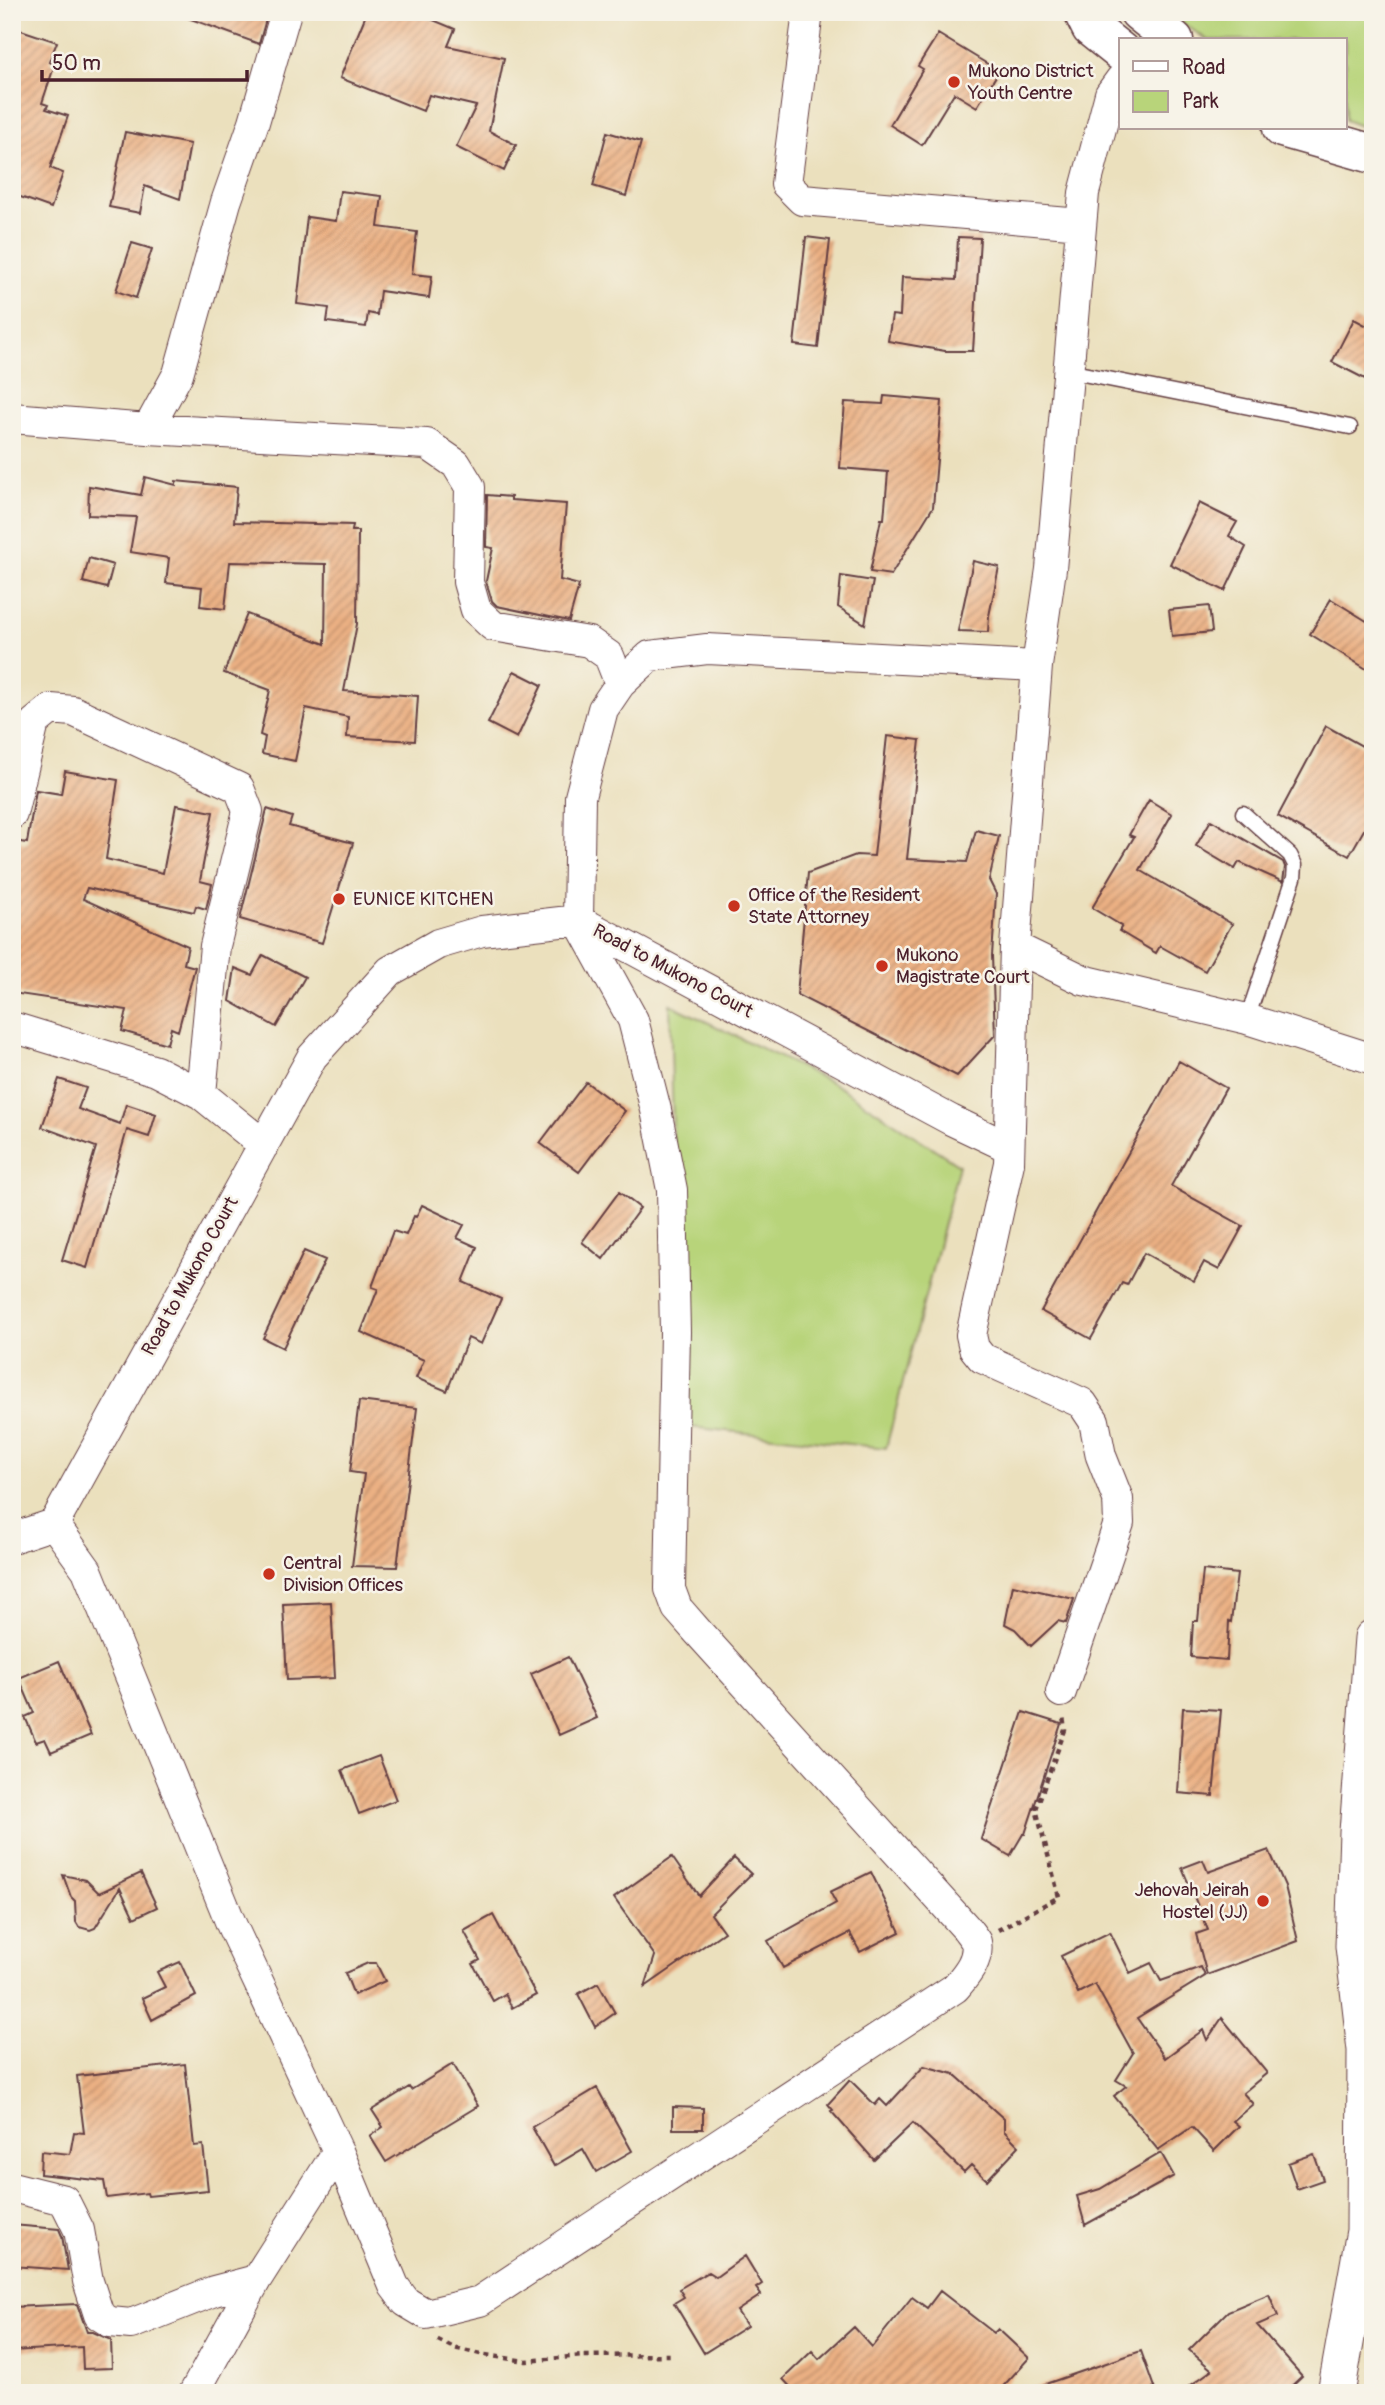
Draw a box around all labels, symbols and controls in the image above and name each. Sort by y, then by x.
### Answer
scale bar [42,38,247,82]
legend [1119,38,1346,130]
text: 50 m [52,50,101,77]
text: Road [1182,54,1226,81]
place label: Mukono District Youth Centre [967,59,1094,105]
marker: Mukono District Youth Centre [946,74,962,90]
text: Park [1182,88,1219,115]
place label: Office of the Resident State Attorney [748,883,920,929]
place label: EUNICE KITCHEN [353,887,494,911]
marker: EUNICE KITCHEN [331,891,347,907]
marker: Office of the Resident State Attorney [726,898,742,914]
street label: Road to Mukono Court [589,919,758,1024]
place label: Mukono Magistrate Court [896,943,1030,989]
marker: Mukono Magistrate Court [874,958,890,974]
street label: Road to Mukono Court [136,1192,244,1360]
place label: Central Division Offices [283,1551,403,1597]
marker: Central Division Offices [261,1566,277,1582]
place label: Jehovah Jeirah Hostel (JJ) [1135,1878,1249,1924]
marker: Jehovah Jeirah Hostel (JJ) [1255,1893,1271,1909]

